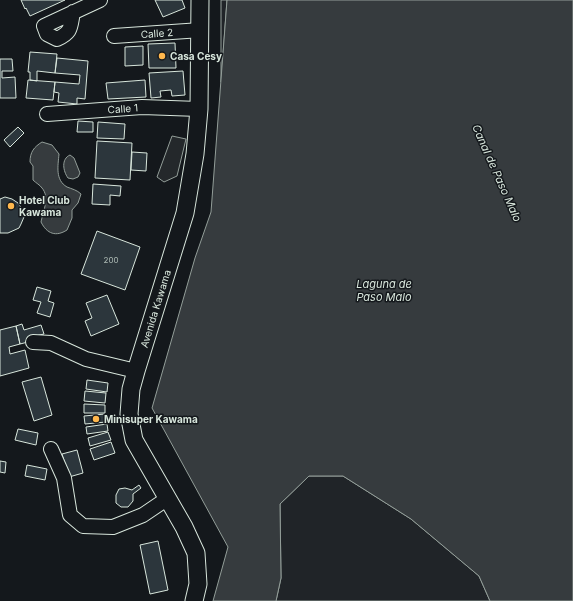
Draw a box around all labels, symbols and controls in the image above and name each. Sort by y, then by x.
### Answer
street label: Calle 2 [140,26,174,40]
place label: Casa Cesy [170,50,222,63]
marker: Casa Cesy [157,51,167,61]
street label: Calle 1 [107,101,138,116]
water label: Canal de Paso Malo [469,122,525,224]
place label: Hotel Club Kawama [19,194,70,218]
marker: Hotel Club Kawama [6,201,16,211]
house number: 200 [104,255,118,265]
street label: Avenida Kawama [138,268,173,349]
water label: Laguna de Paso Malo [356,277,412,304]
place label: Minisuper Kawama [104,413,198,425]
marker: Minisuper Kawama [91,414,101,424]

